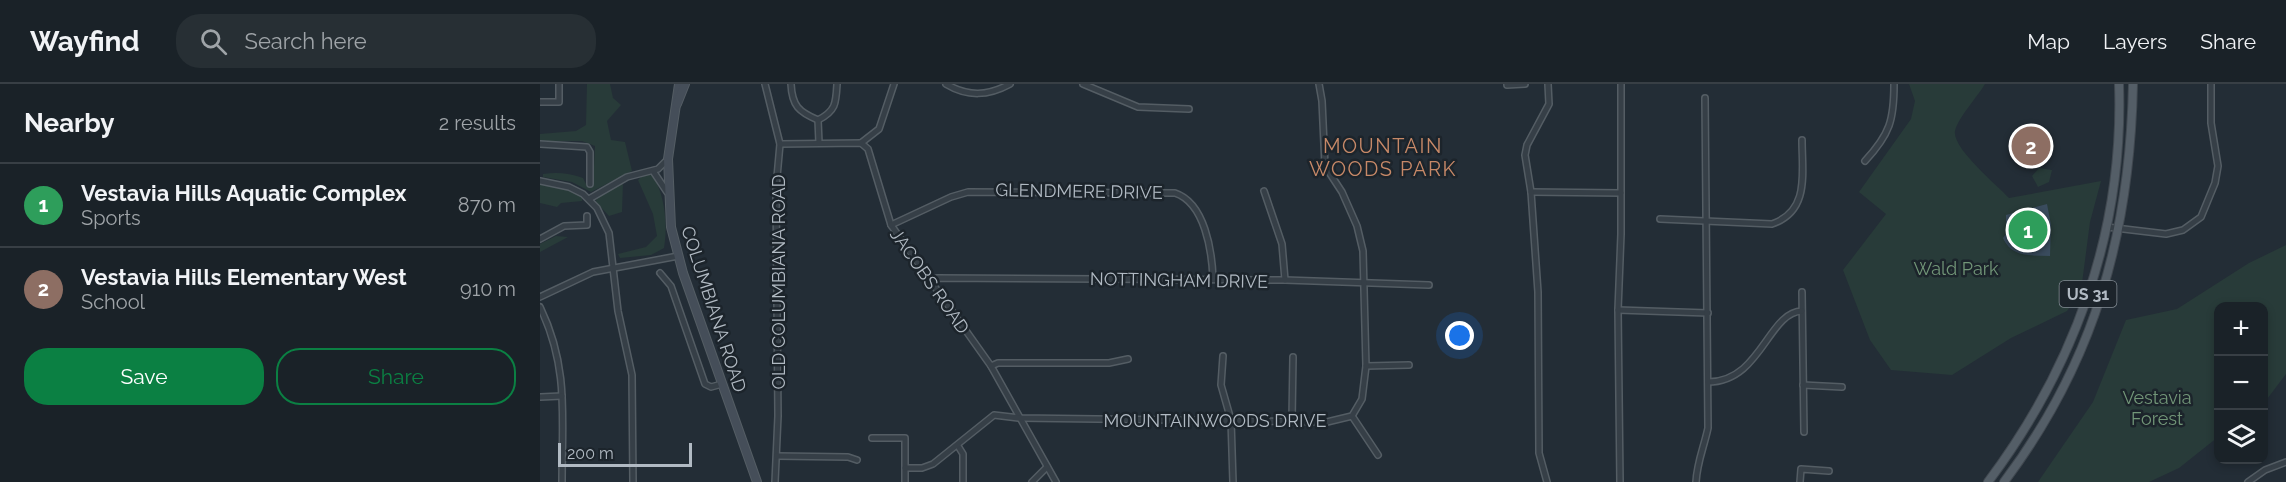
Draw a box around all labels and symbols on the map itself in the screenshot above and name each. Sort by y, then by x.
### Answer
pin: 2 [2012,124,2050,168]
district label: MOUNTAIN WOODS PARK [1309,134,1457,181]
street label: OLD COLUMBIANA ROAD [768,174,789,390]
street label: GLENDMERE DRIVE [995,179,1163,203]
pin: 1 [2008,208,2048,252]
street label: COLUMBIANA ROAD [677,223,751,395]
street label: JACOBS ROAD [886,225,974,338]
park label: Wald Park [1913,258,1999,279]
street label: NOTTINGHAM DRIVE [1090,268,1268,292]
road number: US 31 [2060,281,2116,307]
your location [1445,321,1474,350]
park label: Vestavia Forest [2122,387,2192,429]
street label: MOUNTAINWOODS DRIVE [1103,410,1327,431]
scale bar [558,440,692,468]

